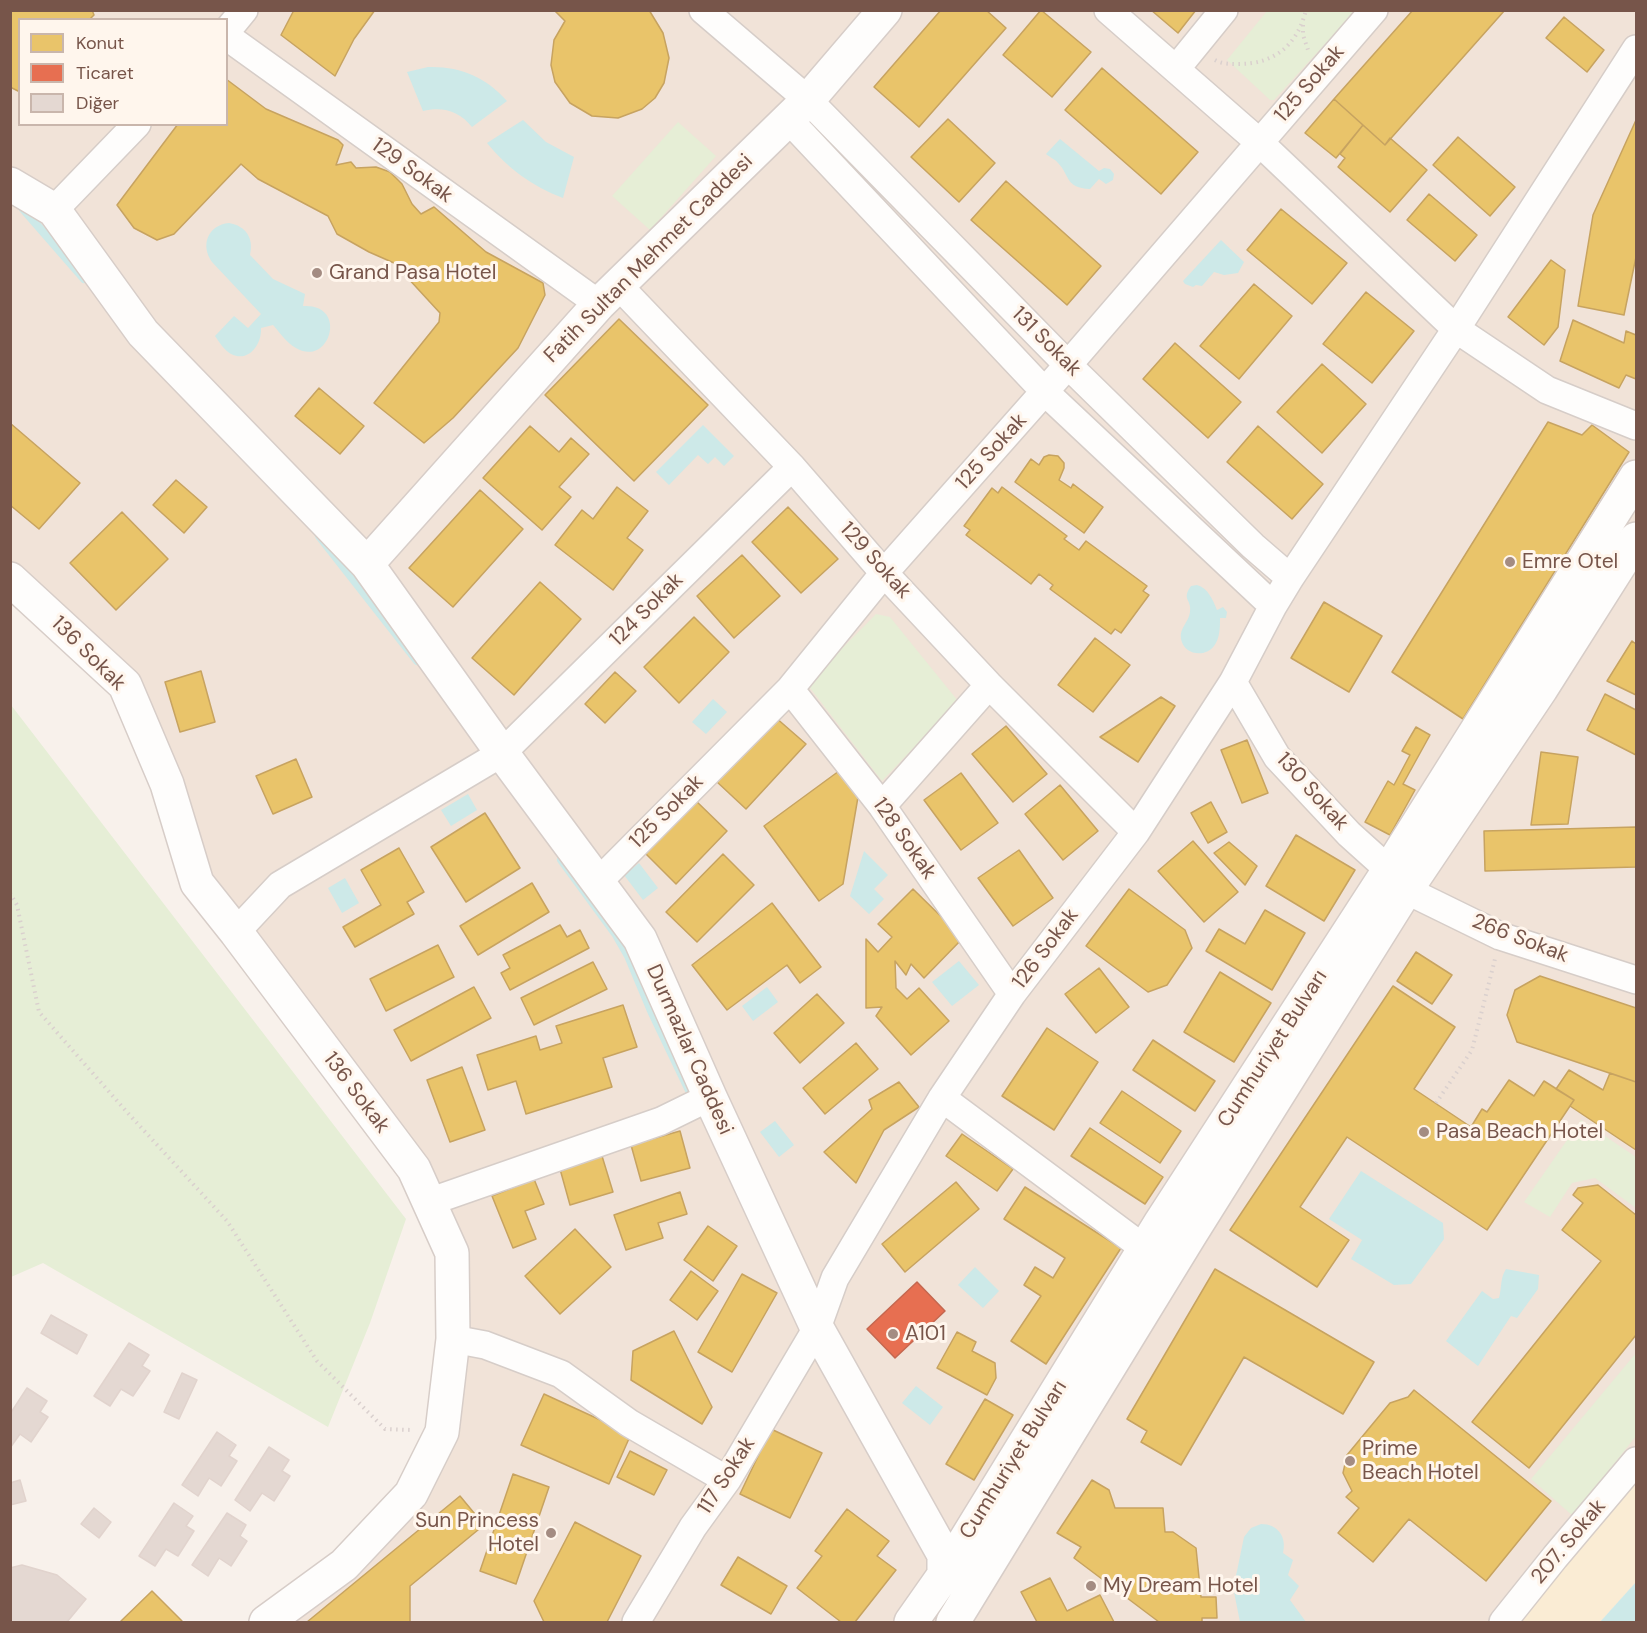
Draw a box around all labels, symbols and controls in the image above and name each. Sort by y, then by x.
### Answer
legend [18,18,228,126]
text: Konut [76,31,124,55]
street label: 125 Sokak [1270,40,1350,128]
text: Ticaret [76,61,134,85]
text: Diğer [76,91,119,115]
street label: 129 Sokak [366,133,458,209]
street label: Fatih Sultan Mehmet Caddesi [539,149,759,369]
place label: Grand Pasa Hotel [329,260,496,286]
marker: Grand Pasa Hotel [310,266,324,280]
street label: 131 Sokak [1006,302,1086,382]
street label: 125 Sokak [951,409,1033,495]
street label: 129 Sokak [834,518,916,604]
place label: Emre Otel [1522,549,1618,575]
marker: Emre Otel [1503,555,1517,569]
street label: 124 Sokak [605,568,689,652]
street label: 136 Sokak [46,612,130,696]
street label: 130 Sokak [1271,748,1353,836]
street label: 125 Sokak [625,770,709,854]
street label: 128 Sokak [867,793,941,885]
street label: 126 Sokak [1007,904,1085,994]
street label: 266 Sokak [1468,909,1572,969]
street label: Durmazlar Caddesi [640,961,738,1139]
street label: Cumhuriyet Bulvarı [1213,966,1333,1132]
street label: 136 Sokak [317,1048,395,1138]
place label: Pasa Beach Hotel [1436,1119,1603,1145]
marker: Pasa Beach Hotel [1417,1125,1431,1139]
place label: A101 [905,1321,946,1347]
marker: A101 [886,1327,900,1341]
street label: Cumhuriyet Bulvarı [955,1376,1073,1544]
street label: 117 Sokak [693,1433,761,1519]
place label: Prime Beach Hotel [1362,1436,1479,1486]
marker: Prime Beach Hotel [1343,1454,1357,1468]
street label: 207. Sokak [1526,1495,1612,1589]
place label: Sun Princess Hotel [415,1508,539,1558]
marker: Sun Princess Hotel [544,1526,558,1540]
place label: My Dream Hotel [1103,1573,1258,1599]
marker: My Dream Hotel [1084,1579,1098,1593]

